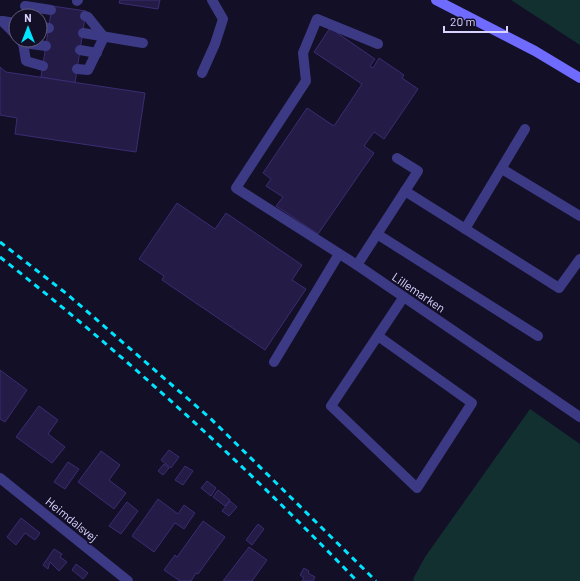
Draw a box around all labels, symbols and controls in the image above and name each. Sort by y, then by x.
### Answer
north arrow [8,8,48,48]
scale bar [444,8,507,34]
text: N [24,11,32,24]
text: 20 m [450,14,476,28]
street label: Lillemarken [390,269,448,315]
street label: Heimdalsvej [43,494,101,544]

